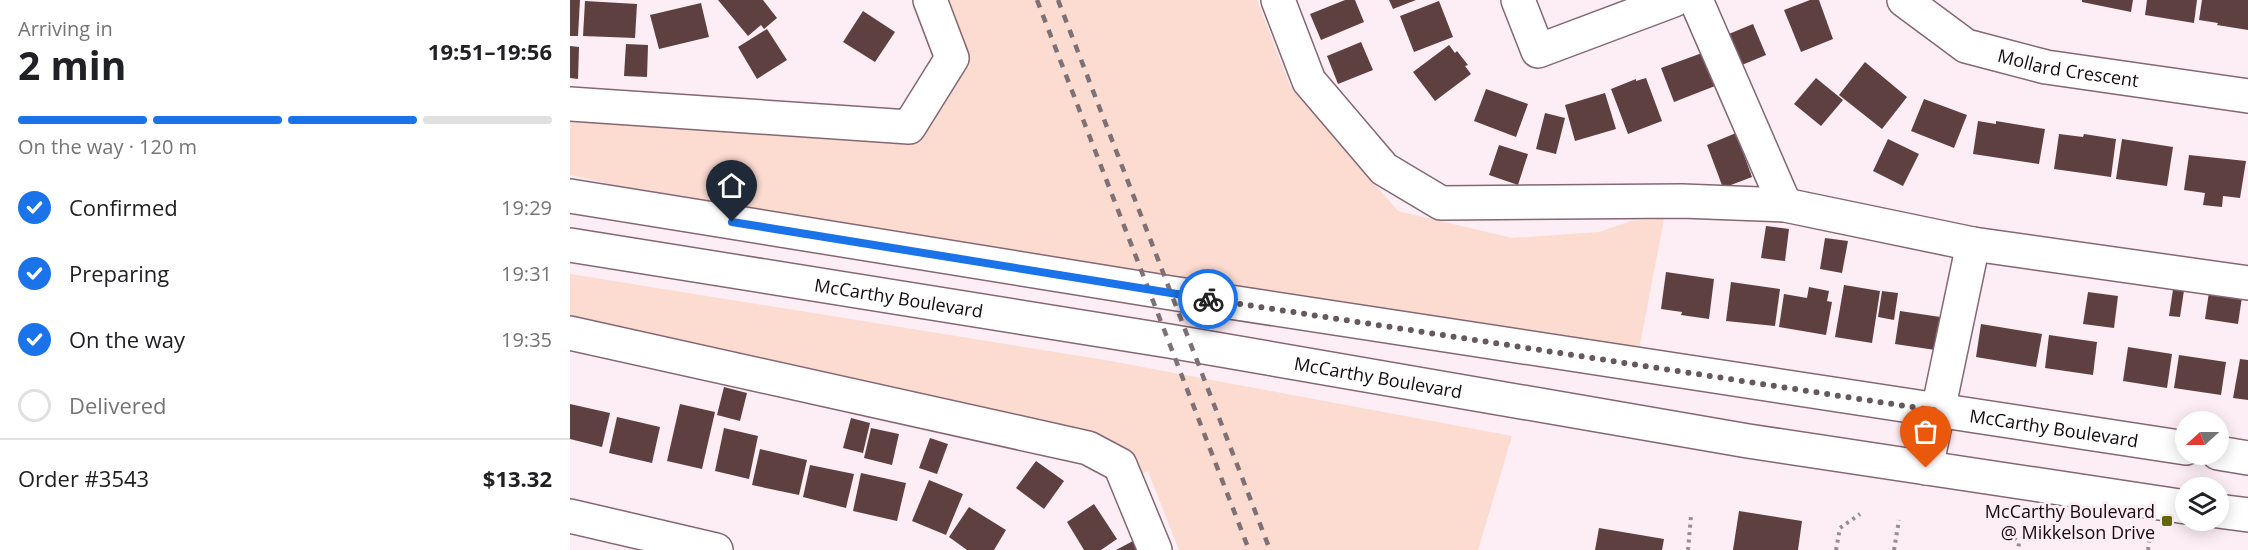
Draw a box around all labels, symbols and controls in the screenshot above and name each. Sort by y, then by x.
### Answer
text: Arriving in [18,15,113,42]
text: 19:51–19:56 [428,36,552,66]
text: 2 min [18,38,126,91]
street label: Mollard Crescent [1995,43,2140,92]
text: On the way · 120 m [18,133,197,160]
pin [706,160,757,222]
icon: home [715,169,748,202]
icon: check [18,191,51,224]
text: Confirmed [69,192,178,222]
text: 19:29 [501,194,552,221]
icon: check [18,257,51,290]
text: Preparing [69,258,169,288]
text: 19:31 [501,260,552,287]
courier [1178,269,1238,329]
street label: McCarthy Boulevard [813,272,985,323]
icon: bike [1192,283,1225,316]
icon: check [18,323,51,356]
text: On the way [69,324,185,354]
text: 19:35 [501,326,552,353]
street label: McCarthy Boulevard [1292,351,1464,403]
text: Delivered [69,390,167,420]
street label: McCarthy Boulevard [1968,403,2140,453]
pin [1900,406,1951,468]
north arrow [2175,411,2229,465]
map controls [2175,411,2229,531]
icon: bag [1909,415,1942,448]
text: Order #3543 [18,463,149,493]
text: $13.32 [483,463,552,493]
button: layers [2175,477,2229,531]
place label: McCarthy Boulevard @ Mikkelson Drive [1985,499,2155,544]
marker: McCarthy Boulevard @ Mikkelson Drive [2160,514,2174,528]

